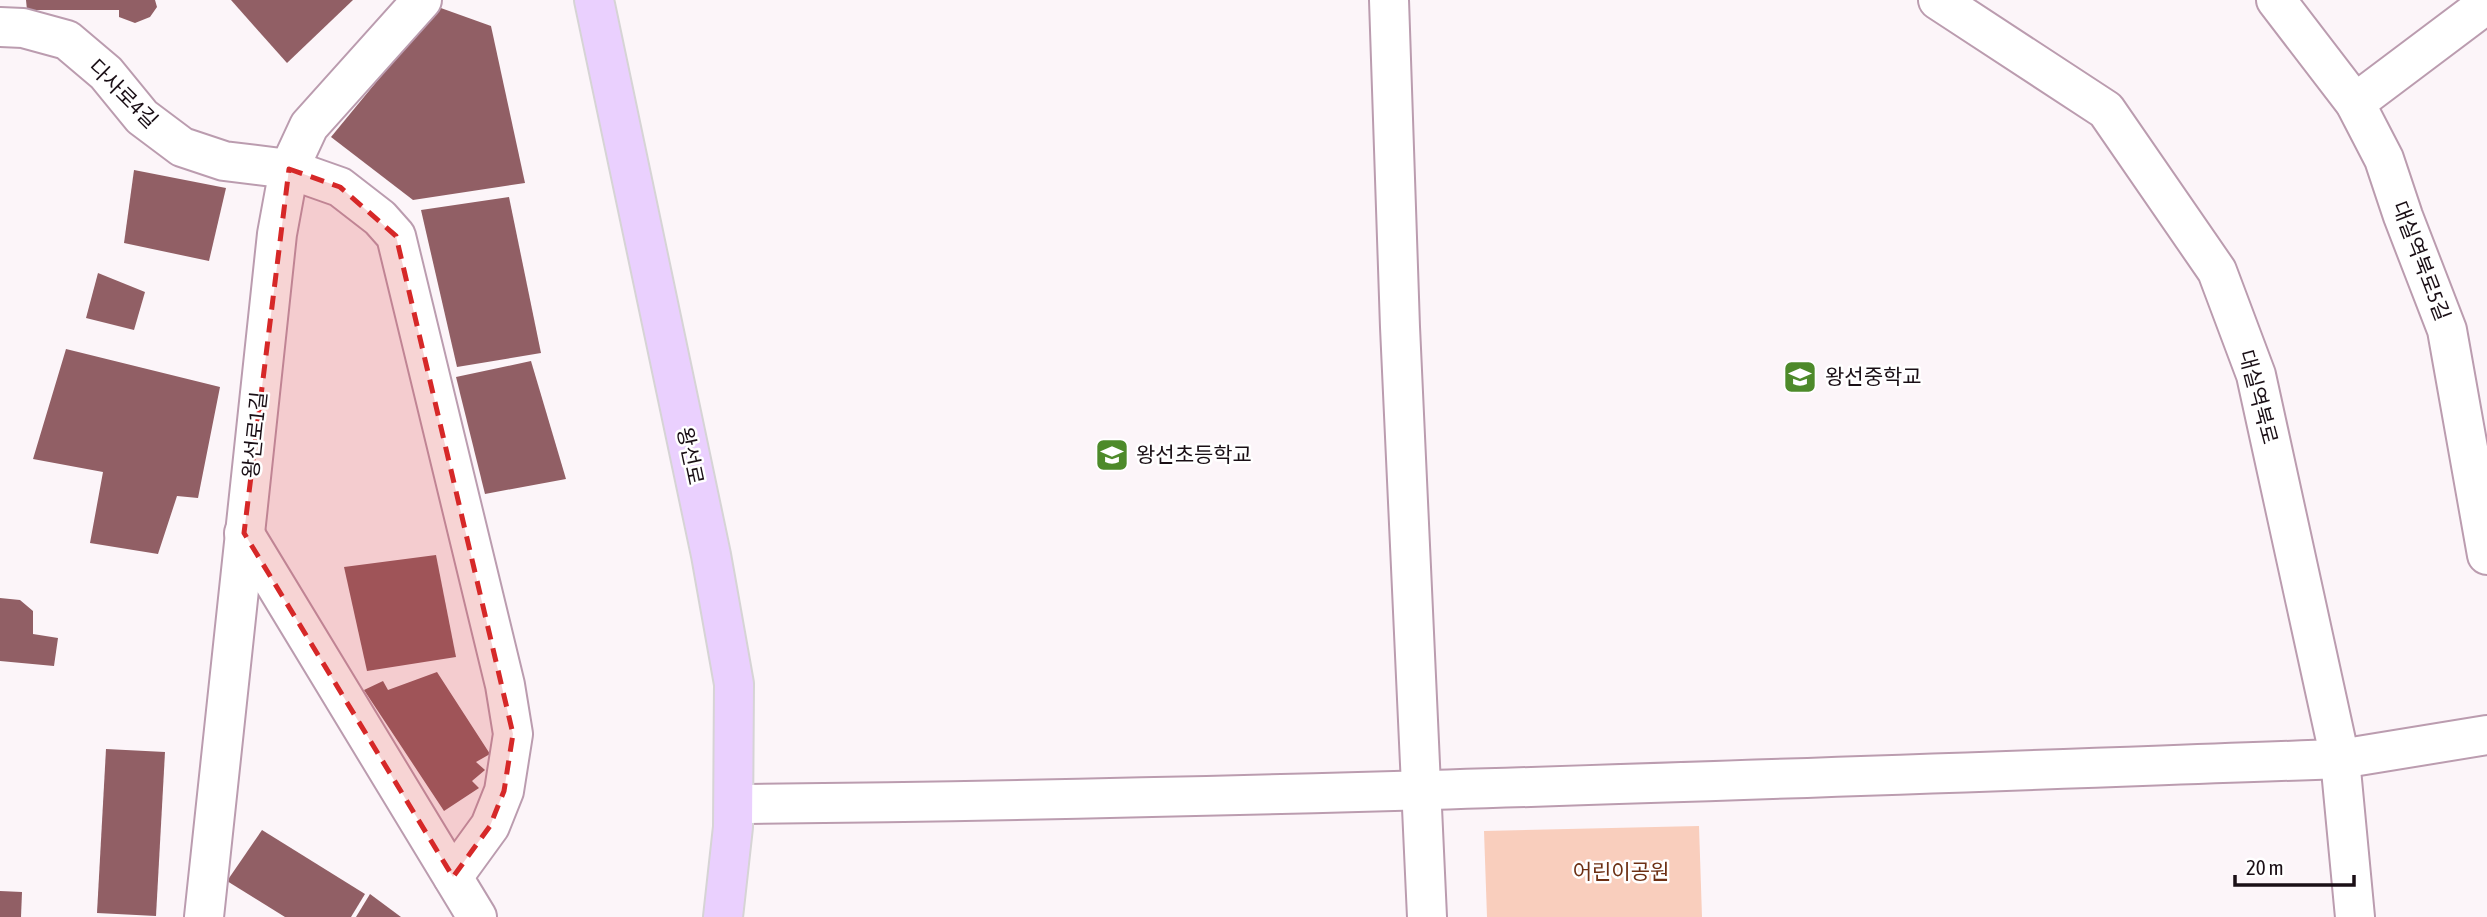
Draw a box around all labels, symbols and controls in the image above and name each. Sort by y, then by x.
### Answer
street label: 다사로4길 [84,54,163,133]
street label: 대실역북로5길 [2388,198,2456,324]
street label: 대실역북로 [2235,347,2283,447]
school or university icon: 왕선중학교 [1781,358,1819,396]
place label: 왕선중학교 [1825,364,1922,388]
street label: 왕선로1길 [238,390,270,479]
street label: 왕선로 [673,425,709,487]
school or university icon: 왕선초등학교 [1093,436,1131,474]
place label: 왕선초등학교 [1136,442,1252,466]
scale bar [2235,844,2354,888]
text: 20 m [2246,855,2284,879]
park label: 어린이공원 [1573,859,1669,883]

